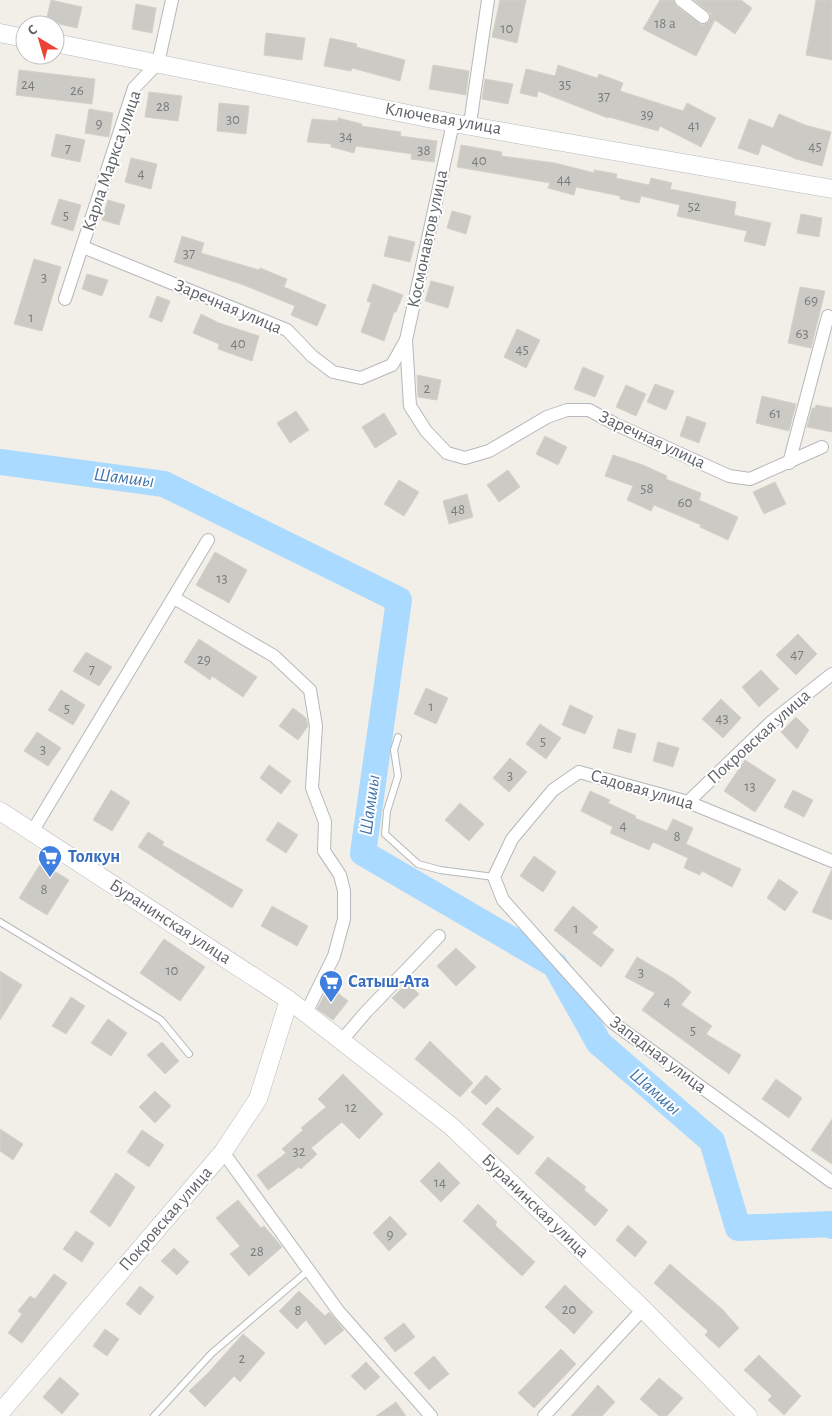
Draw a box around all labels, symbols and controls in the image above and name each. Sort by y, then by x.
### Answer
north arrow [15,15,65,65]
house number: 18 а [654,16,676,31]
house number: 10 [500,21,514,36]
text: С [25,22,40,38]
house number: 24 [21,77,35,92]
house number: 35 [559,77,571,92]
house number: 26 [70,83,84,98]
street label: Карла Маркса улица [79,88,145,234]
house number: 37 [598,89,610,104]
house number: 28 [156,99,170,114]
street label: Ключевая улица [383,100,503,138]
house number: 39 [640,107,654,122]
house number: 30 [226,112,240,127]
house number: 9 [95,116,103,131]
house number: 41 [688,118,700,133]
house number: 34 [339,129,353,144]
house number: 45 [808,139,822,154]
house number: 7 [65,141,71,156]
house number: 38 [417,143,431,158]
house number: 40 [471,153,487,168]
house number: 4 [137,166,145,181]
street label: Космонавтов улица [405,168,451,310]
house number: 44 [557,172,571,187]
house number: 52 [687,199,701,214]
house number: 5 [63,208,69,223]
house number: 37 [183,246,195,261]
house number: 3 [41,270,47,285]
street label: Заречная улица [172,276,284,338]
house number: 69 [804,293,818,308]
house number: 1 [28,310,34,325]
house number: 63 [795,326,809,341]
house number: 40 [230,336,246,351]
house number: 45 [515,342,529,357]
house number: 2 [424,381,431,396]
house number: 61 [769,406,781,421]
street label: Заречная улица [596,408,708,472]
water label: Шамшы [93,465,155,491]
house number: 58 [640,481,654,496]
house number: 60 [678,495,693,510]
house number: 48 [451,502,465,517]
house number: 13 [216,571,228,586]
house number: 47 [790,647,804,662]
house number: 29 [197,652,211,667]
house number: 7 [89,662,95,677]
street label: Покровская улица [704,686,814,788]
house number: 1 [428,699,434,714]
house number: 5 [64,701,70,716]
house number: 43 [715,711,729,726]
house number: 5 [540,734,546,749]
house number: 3 [40,742,46,757]
street label: Садовая улица [588,767,696,813]
house number: 3 [507,768,513,783]
water label: Шамшы [356,774,384,836]
house number: 13 [744,779,756,794]
house number: 4 [619,818,627,833]
house number: 8 [673,829,681,844]
supermarket icon: Толкун [37,844,63,878]
place label: Толкун [68,848,120,866]
street label: Буранинская улица [106,876,234,968]
house number: 8 [40,882,48,897]
house number: 1 [573,921,579,936]
house number: 10 [165,963,179,978]
house number: 3 [638,965,644,980]
supermarket icon: Сатыш-Ата [318,969,344,1003]
place label: Сатыш-Ата [348,973,430,991]
house number: 4 [663,994,671,1009]
street label: Западная улица [606,1013,710,1097]
house number: 5 [690,1023,696,1038]
water label: Шамшы [626,1065,684,1119]
house number: 12 [345,1100,357,1115]
house number: 32 [292,1144,306,1159]
street label: Буранинская улица [478,1151,592,1261]
street label: Покровская улица [116,1163,216,1275]
house number: 14 [434,1175,446,1190]
house number: 9 [386,1227,394,1242]
house number: 28 [250,1244,264,1259]
house number: 20 [562,1302,576,1317]
house number: 8 [294,1303,302,1318]
house number: 2 [239,1351,246,1366]

